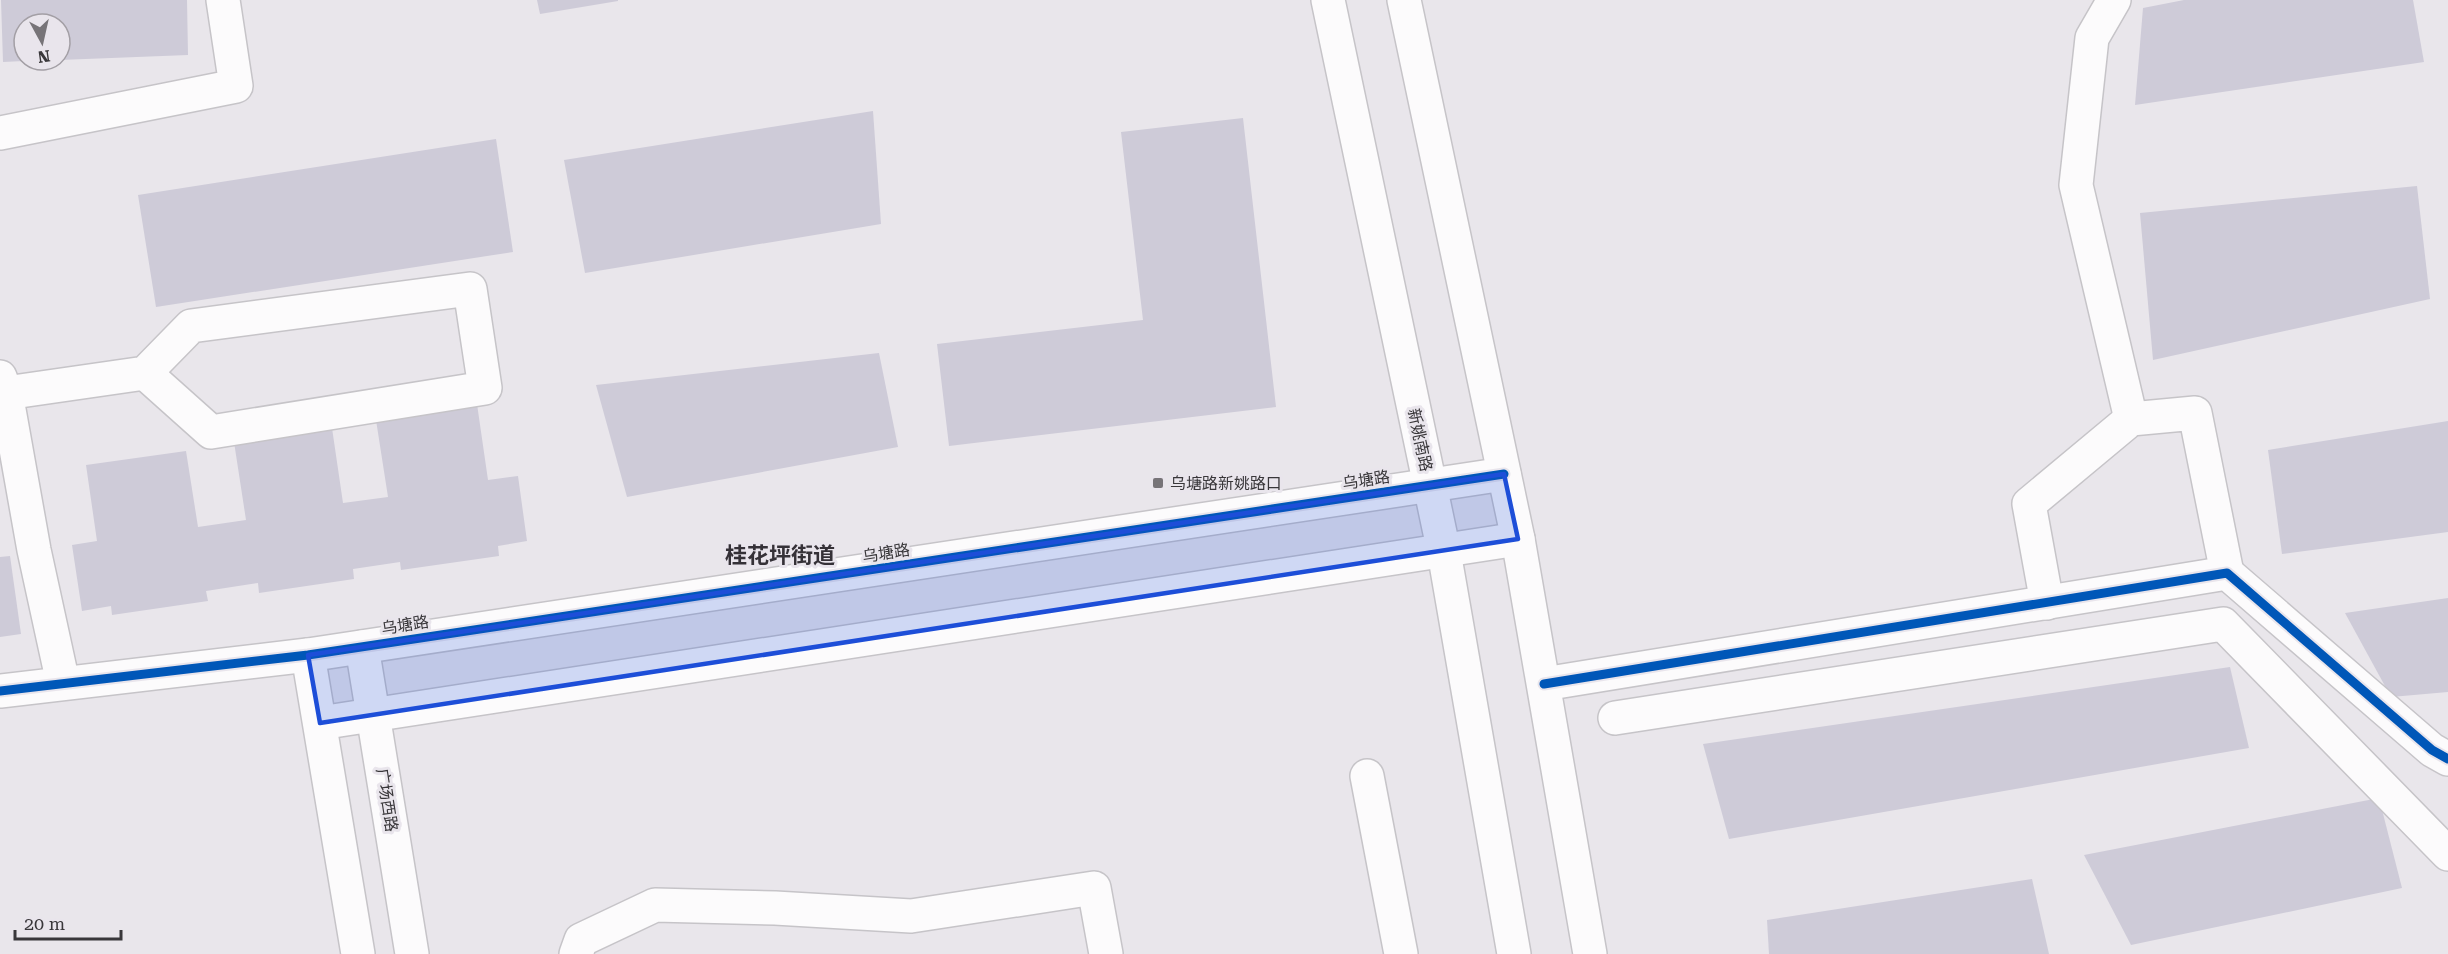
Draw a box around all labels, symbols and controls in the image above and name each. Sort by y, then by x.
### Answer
north arrow [12,12,72,72]
text: N [37,46,51,67]
street label: 新姚南路 [1404,407,1436,473]
street label: 乌塘路 [1341,467,1391,493]
place label: 乌塘路新姚路口 [1170,474,1282,493]
marker: 乌塘路新姚路口 [1151,476,1165,490]
street label: 乌塘路 [861,540,911,566]
district label: 桂花坪街道 [725,543,835,568]
street label: 乌塘路 [380,612,430,638]
street label: 广场西路 [373,767,401,833]
scale bar [15,903,122,941]
text: 20 m [24,913,65,934]

